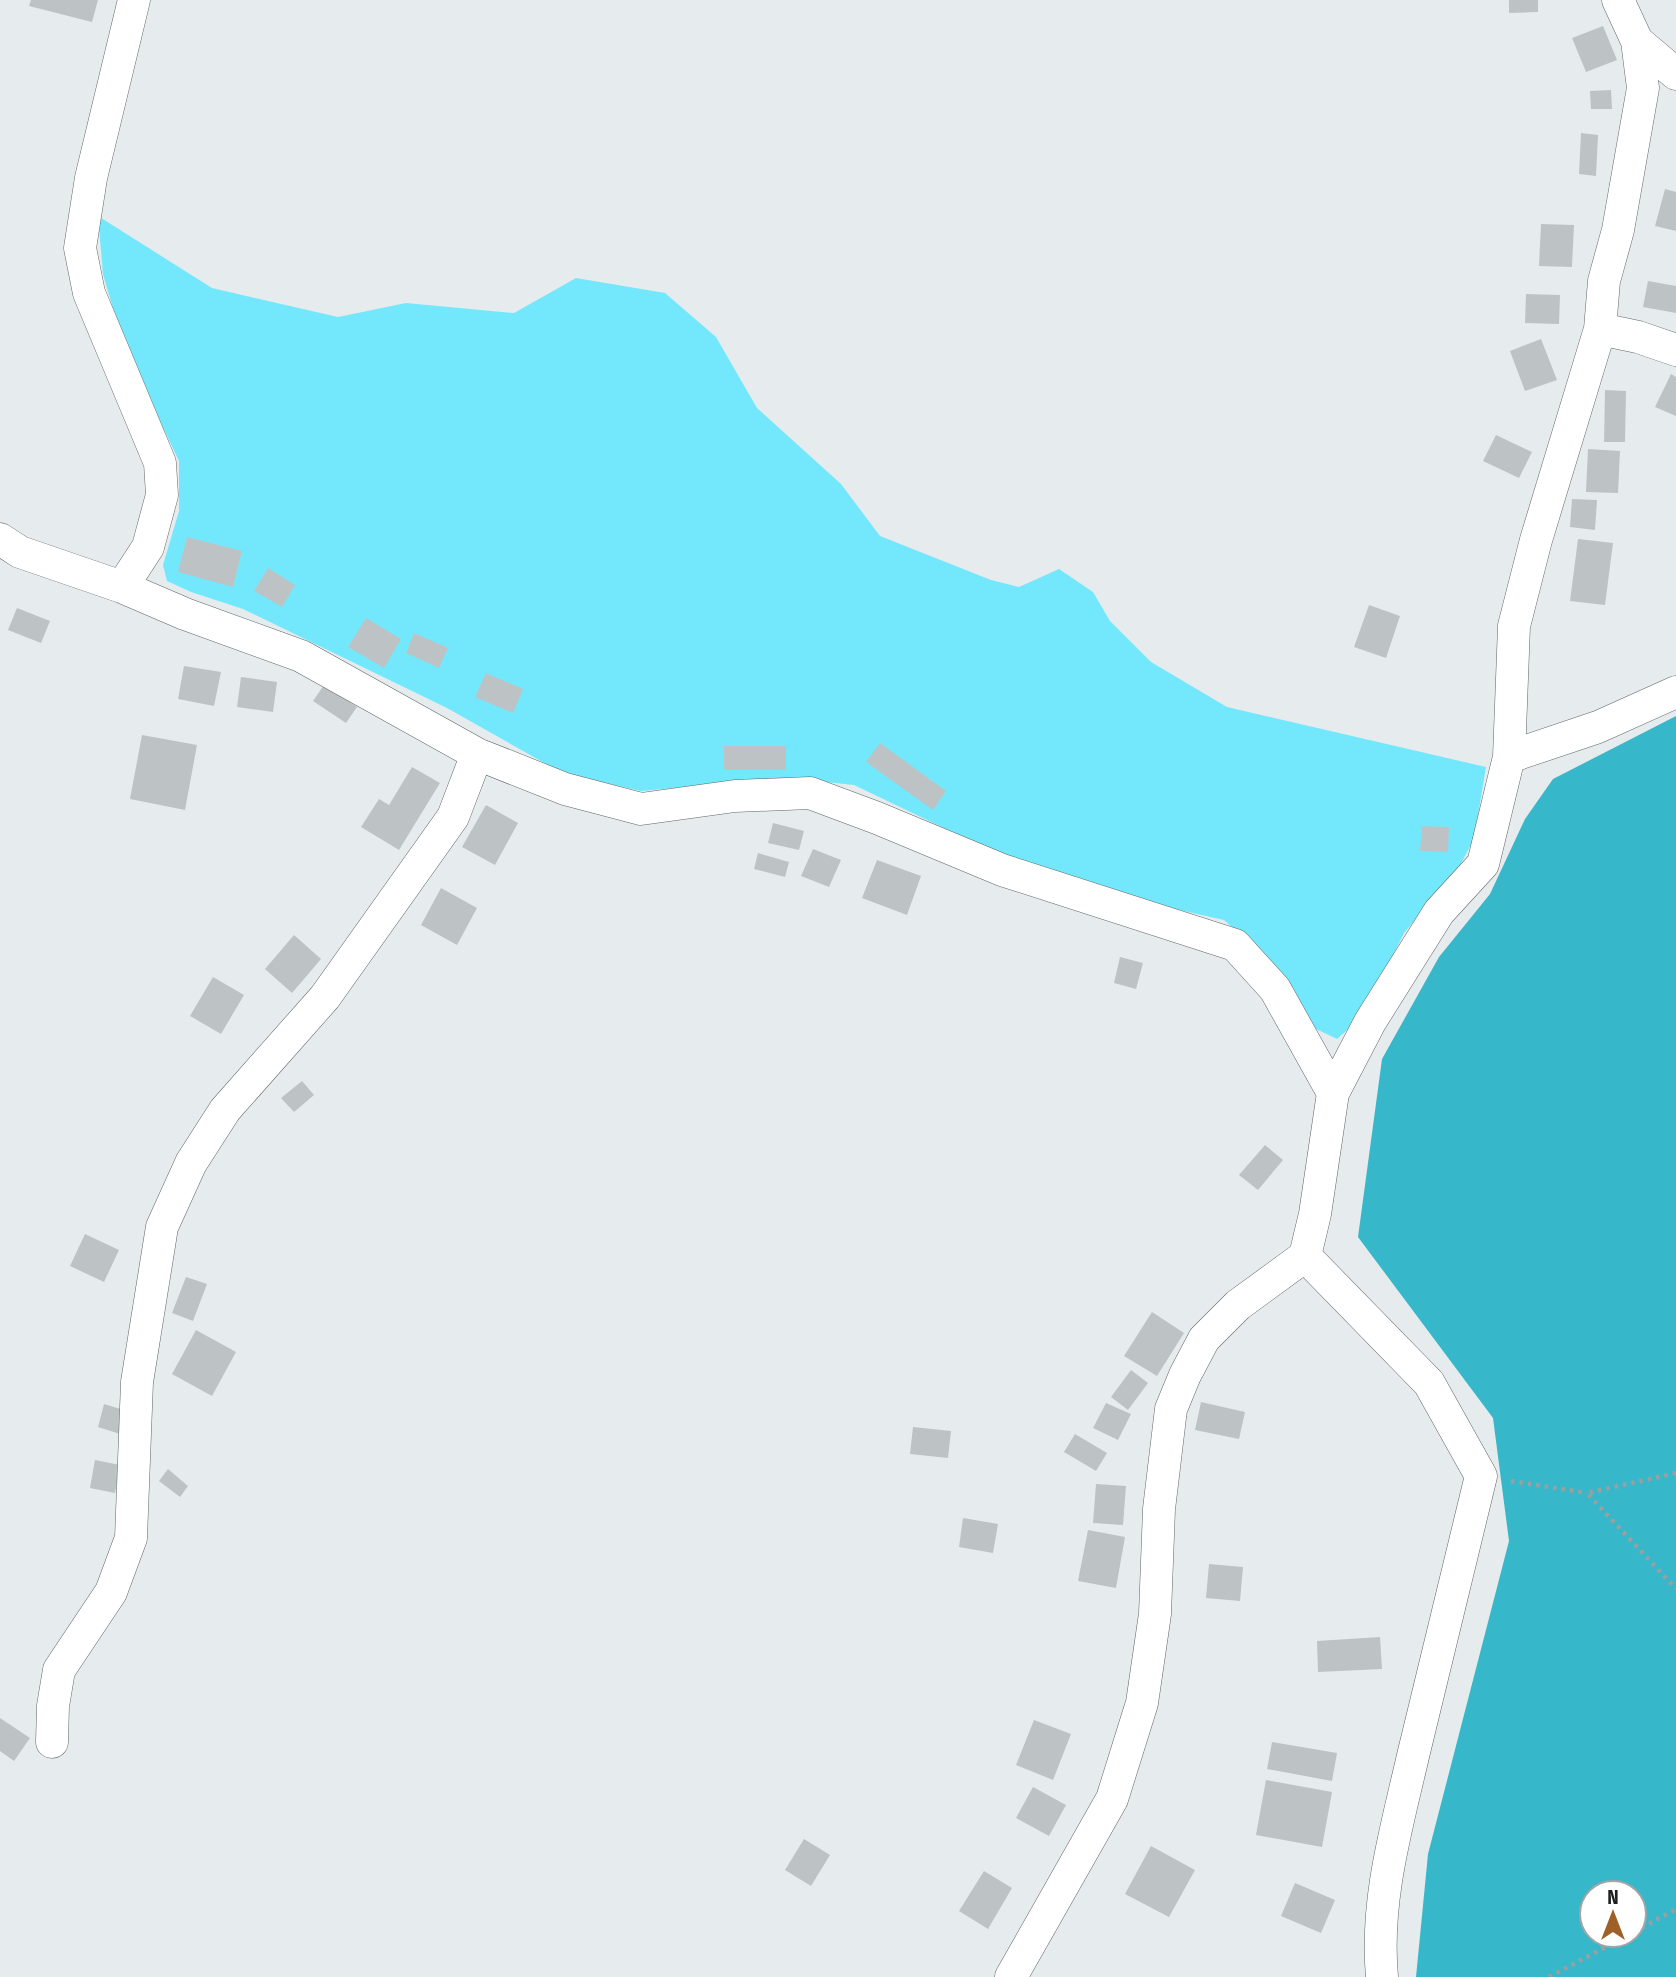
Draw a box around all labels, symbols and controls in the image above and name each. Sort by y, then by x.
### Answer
north arrow [1578,1879,1648,1949]
text: N [1607,1886,1619,1909]

